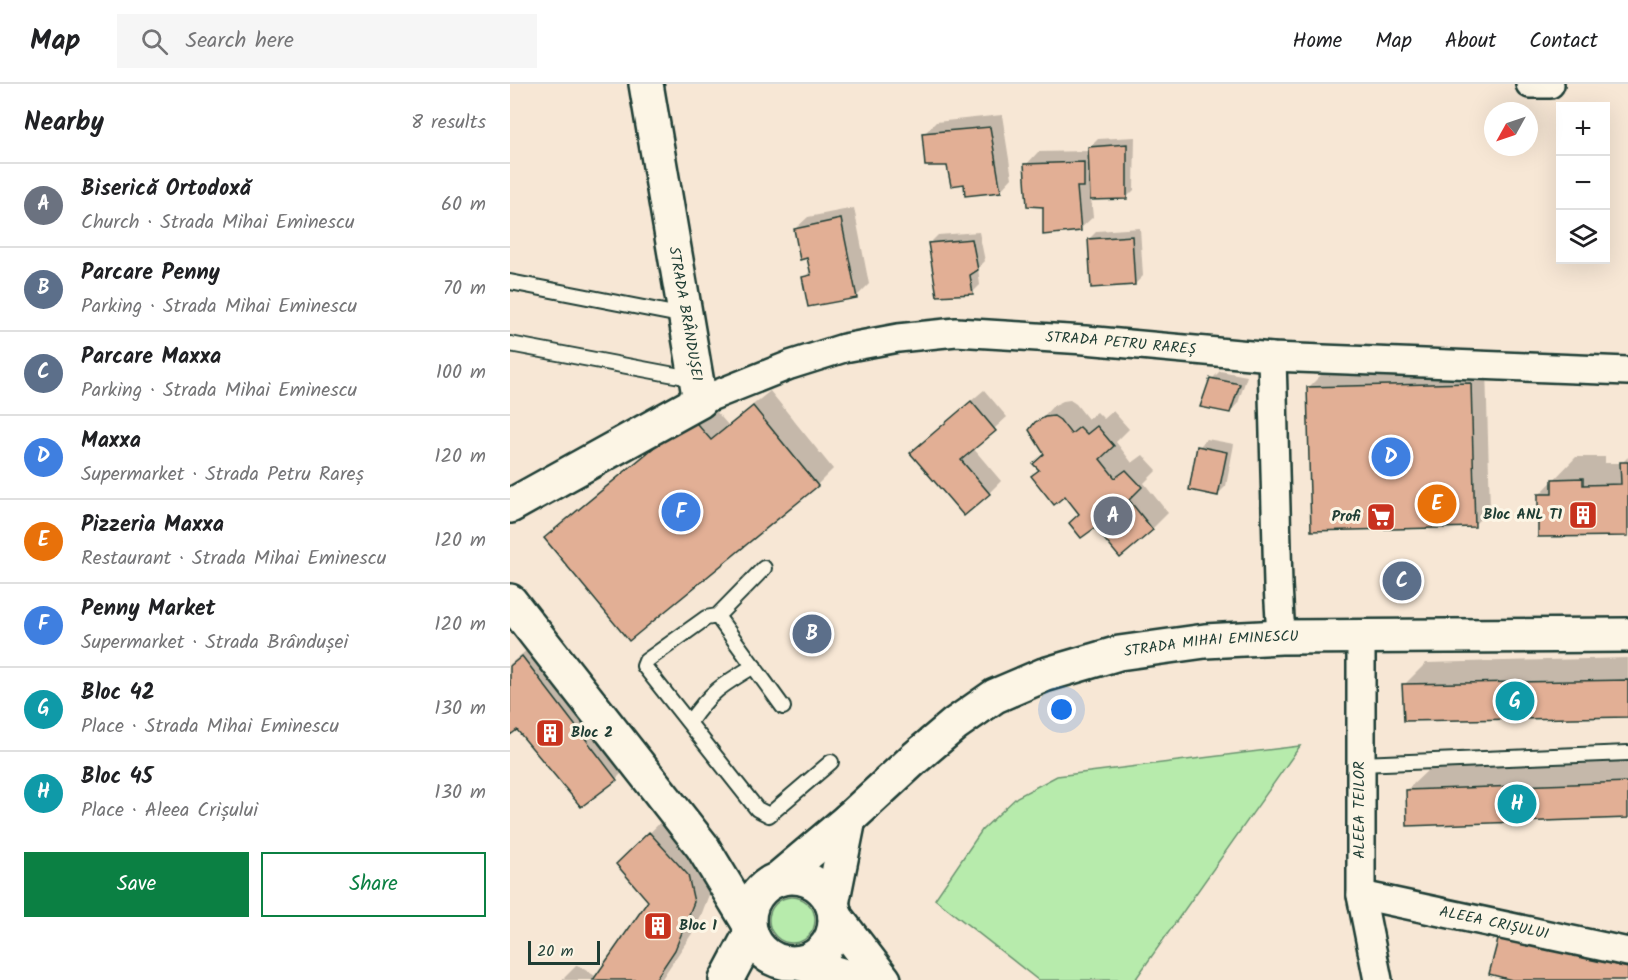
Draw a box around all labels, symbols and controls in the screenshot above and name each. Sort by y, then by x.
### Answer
search box [117,14,537,68]
text: Map [30,19,81,64]
text: Search here [186,24,294,59]
icon: search [138,25,171,58]
text: Home [1293,25,1342,58]
text: Map [1375,25,1412,58]
text: About [1445,25,1496,58]
text: Contact [1529,25,1598,58]
text: Nearby [24,102,104,144]
north arrow [1484,102,1538,156]
map controls [1556,102,1610,264]
button: + [1556,102,1610,156]
text: 8 results [411,107,486,139]
button: − [1556,156,1610,210]
text: Biserică Ortodoxă [81,172,251,207]
text: A [37,189,50,221]
text: 60 m [441,189,486,221]
text: Church · Strada Mihai Eminescu [81,207,355,239]
button: layers [1556,210,1610,264]
street label: STRADA BRÂNDUȘEI [661,245,709,384]
text: Parcare Penny [81,256,220,291]
text: B [37,273,50,305]
text: 70 m [443,273,486,305]
text: Parking · Strada Mihai Eminescu [81,291,357,323]
street label: STRADA PETRU RAREȘ [1045,326,1197,362]
text: Parcare Maxxa [81,340,221,375]
text: C [37,357,50,389]
text: 100 m [436,357,486,389]
text: Parking · Strada Mihai Eminescu [81,375,357,407]
text: Maxxa [81,424,141,459]
pin: D [1372,434,1410,479]
text: D [37,441,50,473]
text: 120 m [434,441,486,473]
text: Supermarket · Strada Petru Rareș [81,459,364,491]
pin: E [1418,482,1456,526]
pin: F [662,490,700,534]
pin: A [1094,494,1132,538]
building icon: Bloc ANL T1 [1567,499,1599,531]
supermarket icon: Profi [1365,501,1397,533]
place label: Bloc ANL T1 [1483,503,1562,527]
place label: Profi [1332,505,1361,529]
text: Pizzeria Maxxa [81,508,224,543]
text: E [38,525,49,557]
text: 120 m [434,525,486,557]
text: Restaurant · Strada Mihai Eminescu [81,543,386,575]
pin: C [1382,558,1422,604]
text: Penny Market [81,592,215,627]
text: F [38,609,49,641]
text: 120 m [434,609,486,641]
pin: B [792,612,832,656]
street label: STRADA MIHAI EMINESCU [1122,625,1299,664]
text: Supermarket · Strada Brândușei [81,627,348,659]
text: Bloc 42 [81,676,155,711]
pin: G [1496,678,1534,724]
text: G [38,693,49,725]
text: 130 m [434,693,486,725]
your location [1047,695,1076,724]
text: Place · Strada Mihai Eminescu [81,711,339,743]
building icon: Bloc 2 [534,717,566,749]
place label: Bloc 2 [571,721,613,745]
text: Bloc 45 [81,760,153,795]
street label: ALEEA TEILOR [1348,761,1372,859]
text: H [37,777,50,809]
text: 130 m [434,777,486,809]
pin: H [1498,782,1536,826]
text: Place · Aleea Crișului [81,795,258,827]
button: Save [24,852,249,917]
button: Share [261,852,486,917]
street label: ALEEA CRIȘULUI [1437,900,1551,947]
building icon: Bloc 1 [642,910,674,942]
place label: Bloc 1 [679,914,717,938]
scale bar [528,938,600,966]
text: 20 m [537,939,573,964]

